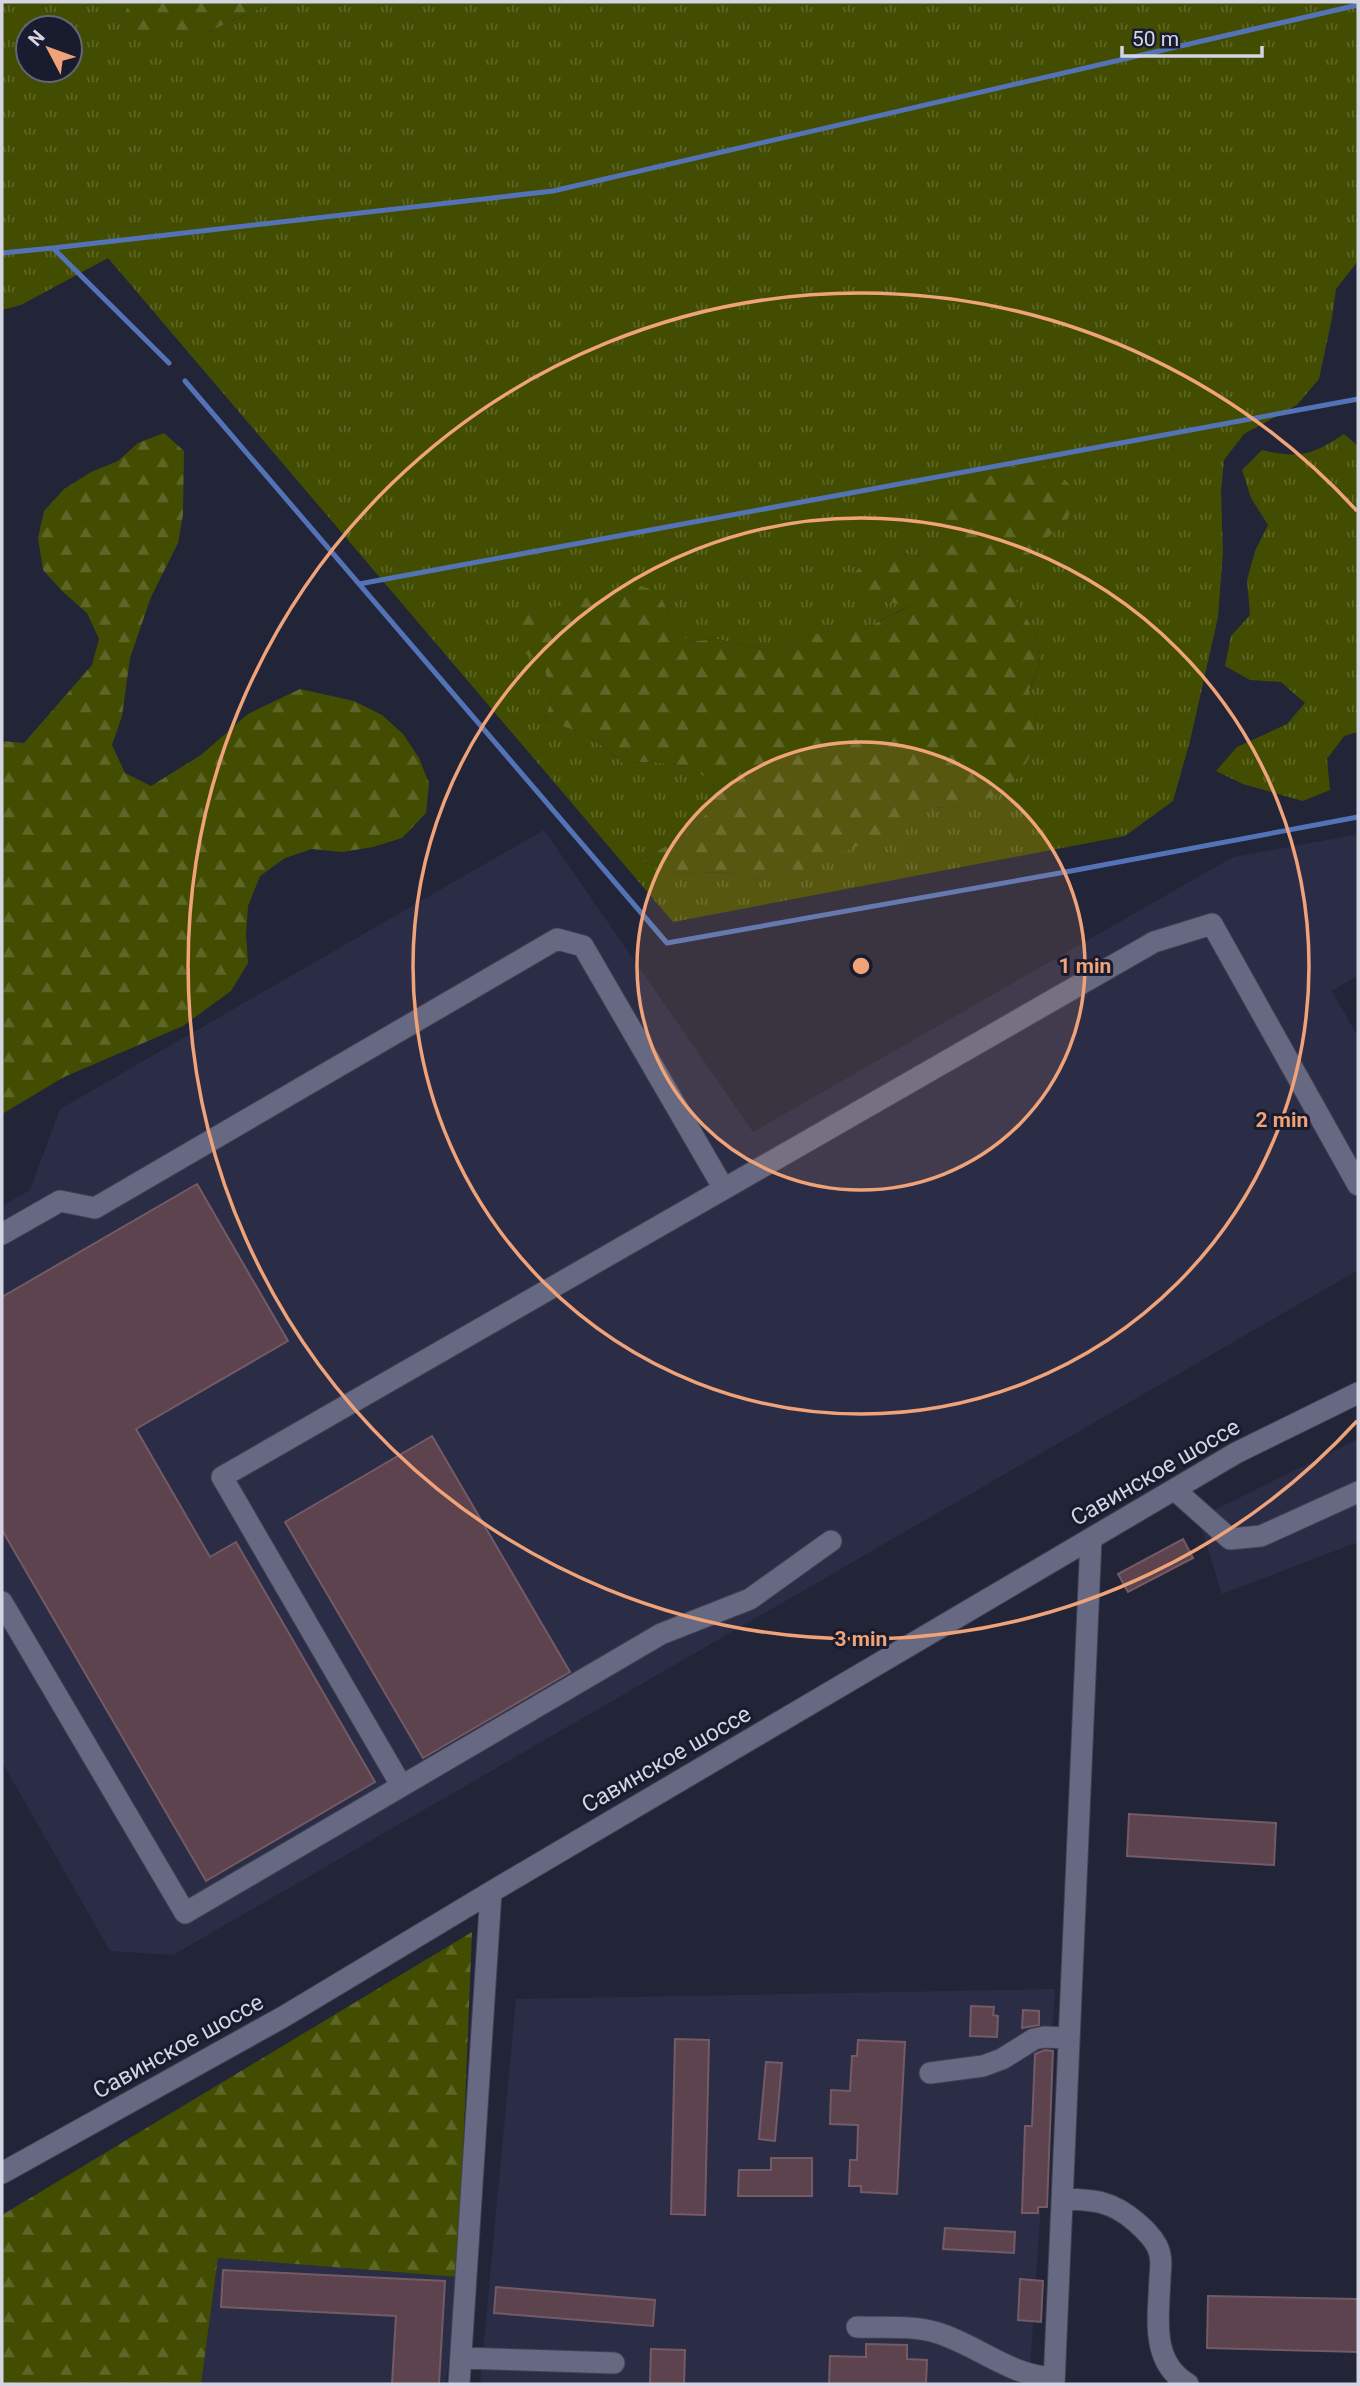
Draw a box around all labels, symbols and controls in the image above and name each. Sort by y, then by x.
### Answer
north arrow [14,14,84,84]
scale bar [1122,14,1262,58]
text: N [23,26,50,51]
text: 50 m [1132,27,1179,51]
centre of rings [849,954,873,978]
text: 1 min [1059,954,1111,978]
text: 2 min [1256,1108,1308,1132]
street label: Савинское шоссе [1066,1413,1244,1532]
text: 3 min [835,1627,887,1651]
street label: Савинское шоссе [577,1700,755,1819]
street label: Савинское шоссе [88,1988,268,2104]

